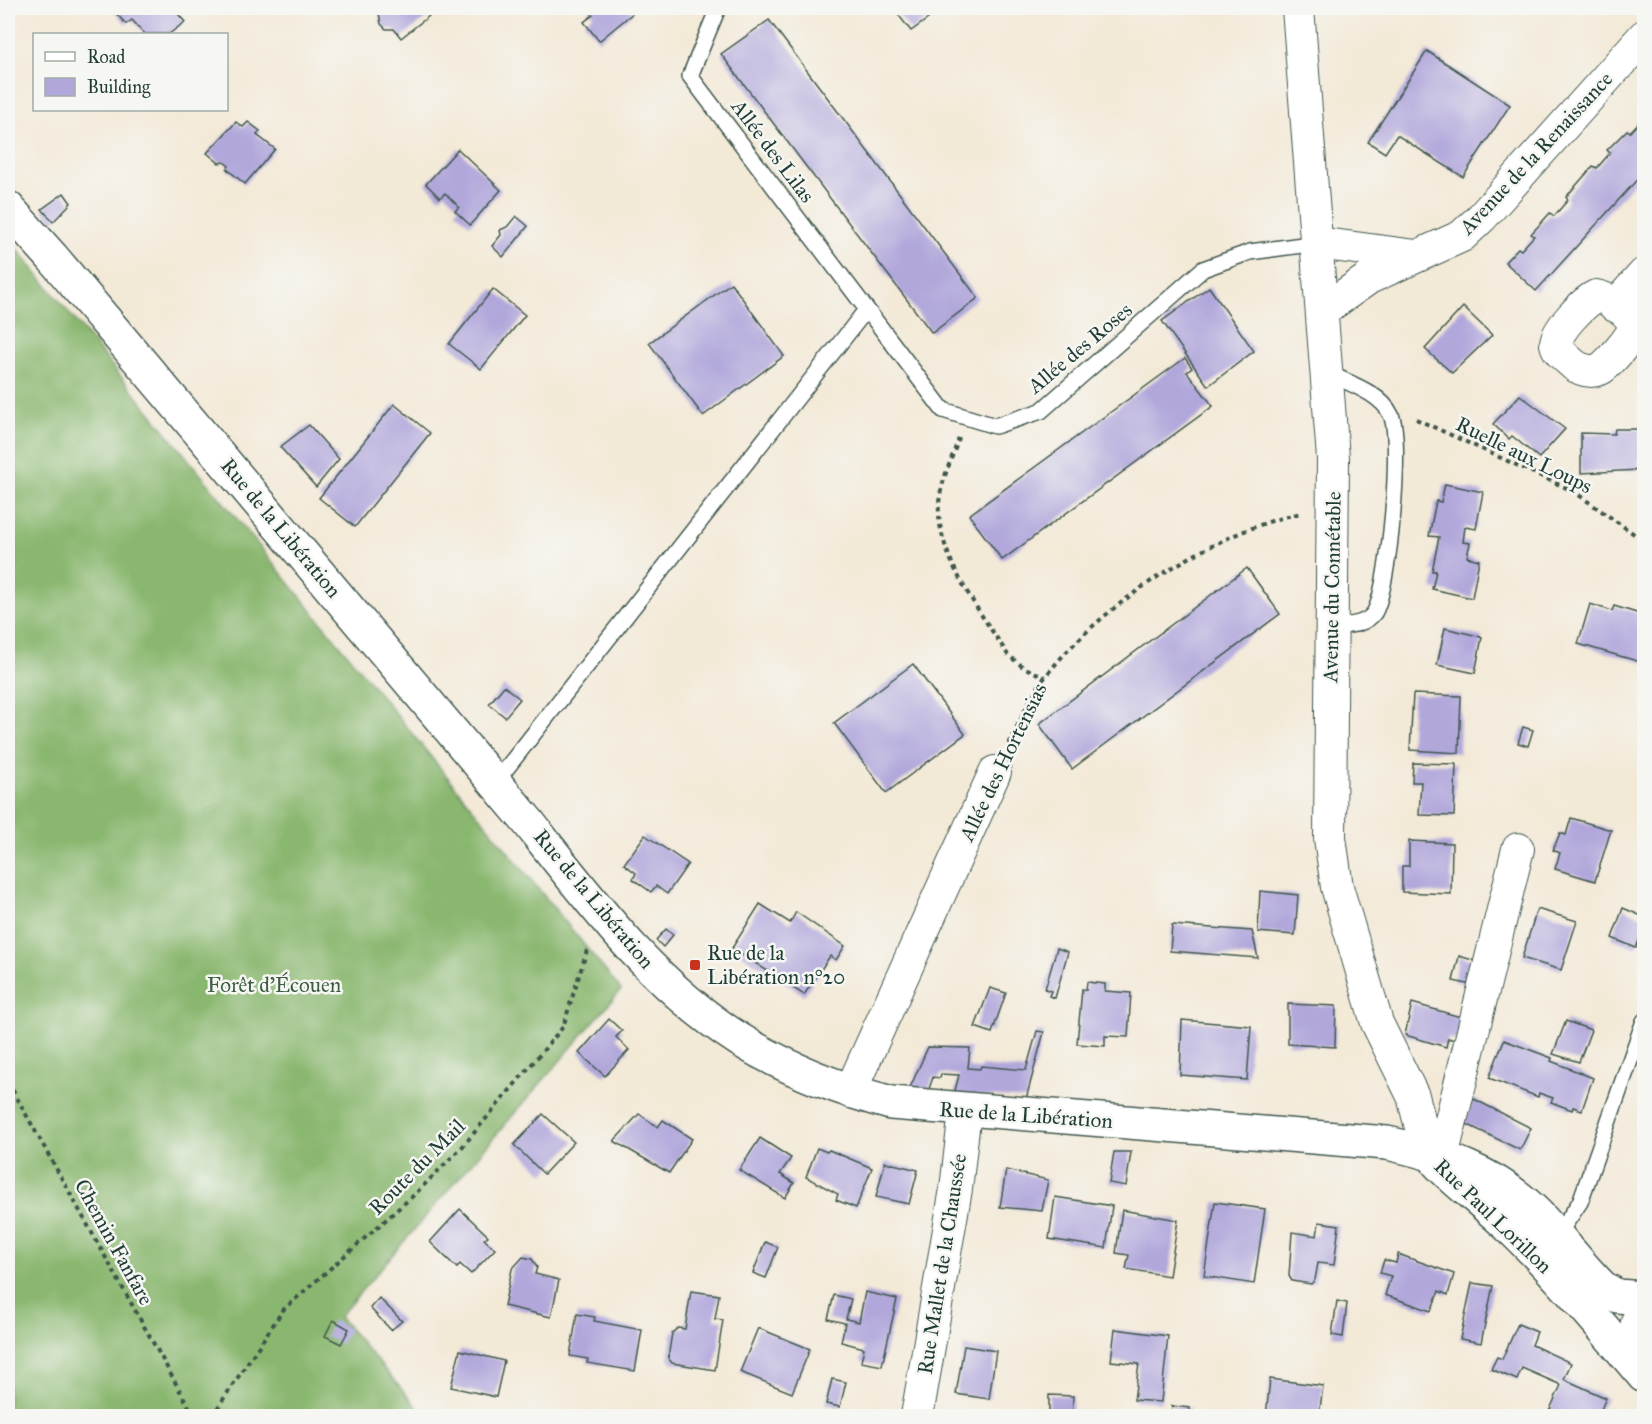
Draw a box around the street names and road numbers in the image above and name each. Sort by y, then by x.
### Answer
street label: Avenue de la Renaissance [1453,66,1618,240]
street label: Allée des Lilas [725,93,820,208]
street label: Allée des Roses [1022,297,1138,400]
street label: Ruelle aux Loups [1452,411,1596,499]
street label: Rue de la Libération [215,453,347,603]
street label: Avenue du Connétable [1317,491,1347,684]
street label: Allée des Hortensias [953,679,1053,846]
street label: Rue de la Libération [528,824,660,974]
street label: Rue de la Libération [938,1096,1114,1134]
street label: Route du Mail [363,1113,471,1221]
street label: Rue Mallet de la Chaussée [912,1151,972,1376]
street label: Rue Paul Lorillon [1429,1153,1557,1279]
street label: Chemin Fanfare [69,1175,159,1310]

